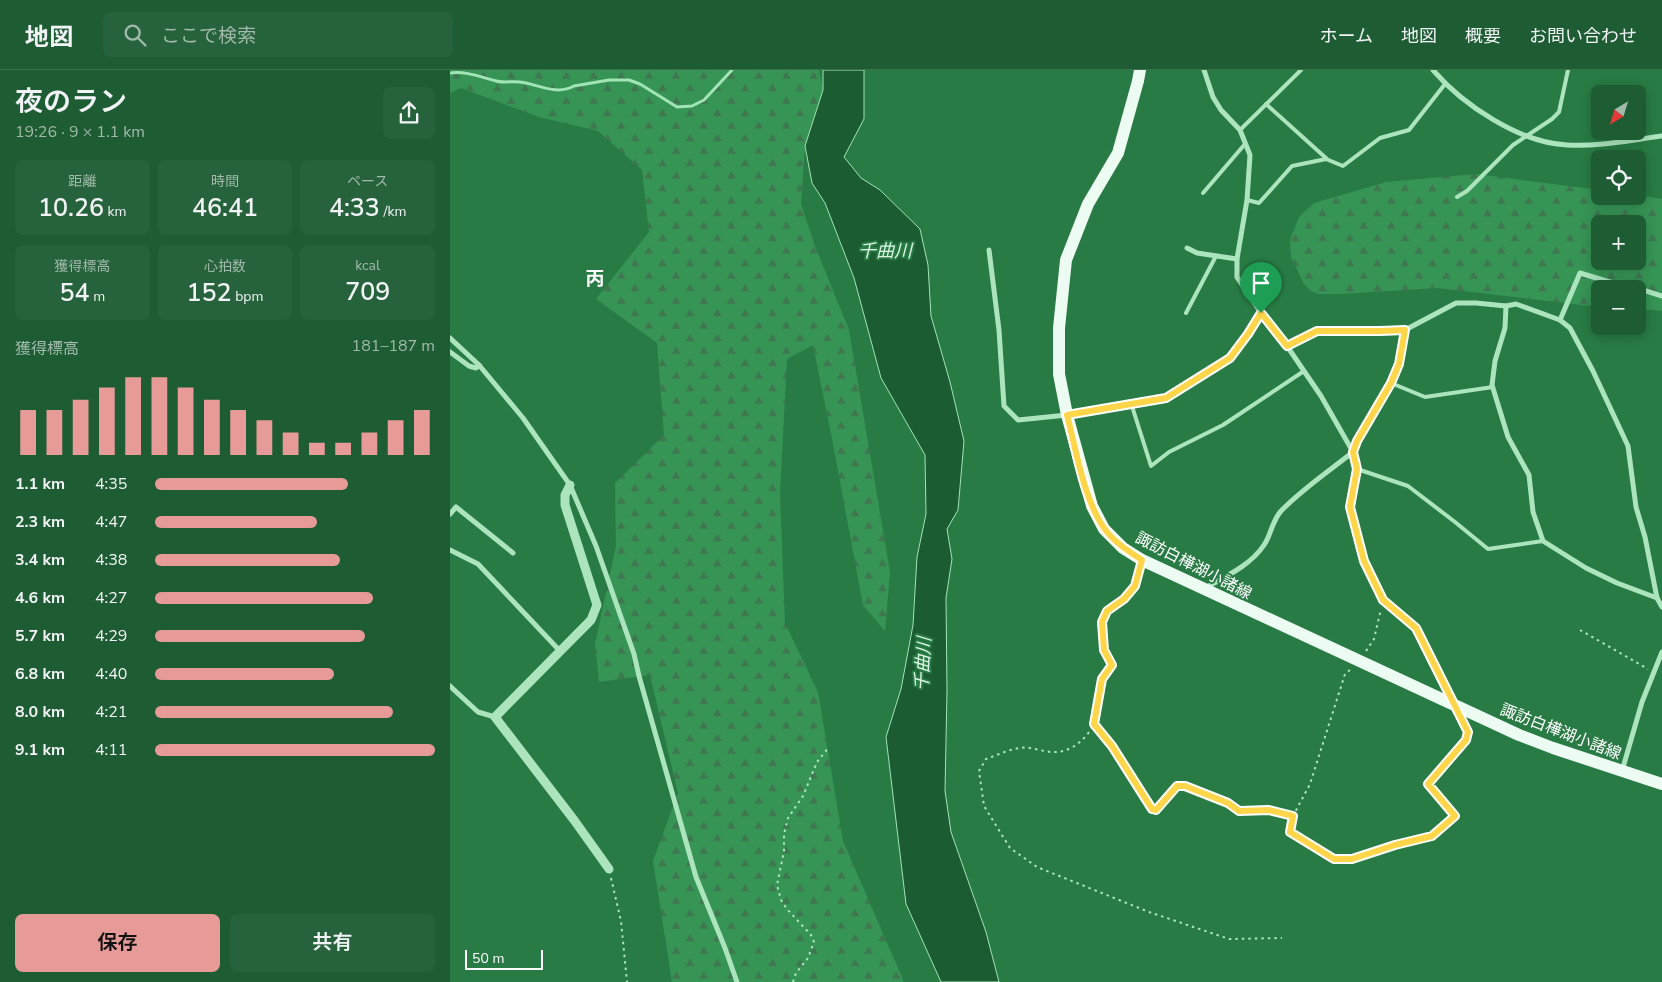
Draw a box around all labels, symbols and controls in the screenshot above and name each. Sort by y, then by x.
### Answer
search box [103,12,453,57]
text: 地図 [25,21,73,53]
icon: search [121,21,149,49]
text: ここで検索 [161,23,256,49]
text: ホーム [1320,24,1373,48]
text: 地図 [1401,24,1437,48]
text: 概要 [1465,24,1501,48]
text: お問い合わせ [1529,24,1637,48]
text: 夜のラン [15,83,127,121]
north arrow [1591,85,1646,140]
map controls [1591,85,1646,335]
button: share [383,87,435,139]
text: 19:26 · 9 × 1.1 km [15,121,145,143]
button: locate [1591,150,1646,205]
text: 距離 [68,172,96,191]
text: 時間 [211,172,239,191]
text: ペース [347,172,388,191]
text: 10.26 [38,191,104,225]
text: 46:41 [192,191,258,225]
text: 4:33 [329,191,380,225]
text: km [104,202,127,221]
text: /km [380,202,406,221]
button: + [1591,215,1646,270]
water label: 千曲川 [858,239,914,263]
text: kcal [355,256,380,275]
text: 獲得標高 [54,257,110,276]
text: 心拍数 [204,257,246,276]
pin [1240,262,1282,313]
district label: 丙 [585,266,605,292]
icon: arrive [1247,269,1275,297]
text: 709 [345,275,390,309]
text: 54 [60,276,90,310]
text: 152 [187,276,232,310]
button: − [1591,280,1646,335]
text: m [90,287,105,306]
text: bpm [232,287,263,306]
text: 181–187 m [352,335,435,357]
text: 獲得標高 [15,338,79,360]
text: 1.1 km [15,473,65,495]
text: 4:35 [95,473,127,495]
text: 2.3 km [15,511,65,533]
text: 4:47 [95,511,127,533]
street label: 諏訪白樺湖小諸線 [1132,527,1256,605]
text: 3.4 km [15,549,65,571]
text: 4:38 [95,549,127,571]
text: 4.6 km [15,587,65,609]
text: 4:27 [95,587,127,609]
text: 5.7 km [15,625,65,647]
text: 4:29 [95,625,127,647]
water label: 千曲川 [910,634,937,692]
text: 6.8 km [15,663,65,685]
text: 4:40 [95,663,127,685]
street label: 諏訪白樺湖小諸線 [1497,699,1624,765]
text: 8.0 km [15,701,65,723]
text: 4:21 [95,701,127,723]
text: 9.1 km [15,739,65,761]
text: 4:11 [95,739,127,761]
button: 保存 [15,914,220,972]
button: 共有 [230,914,435,972]
scale bar [465,947,542,970]
text: 50 m [472,949,504,968]

